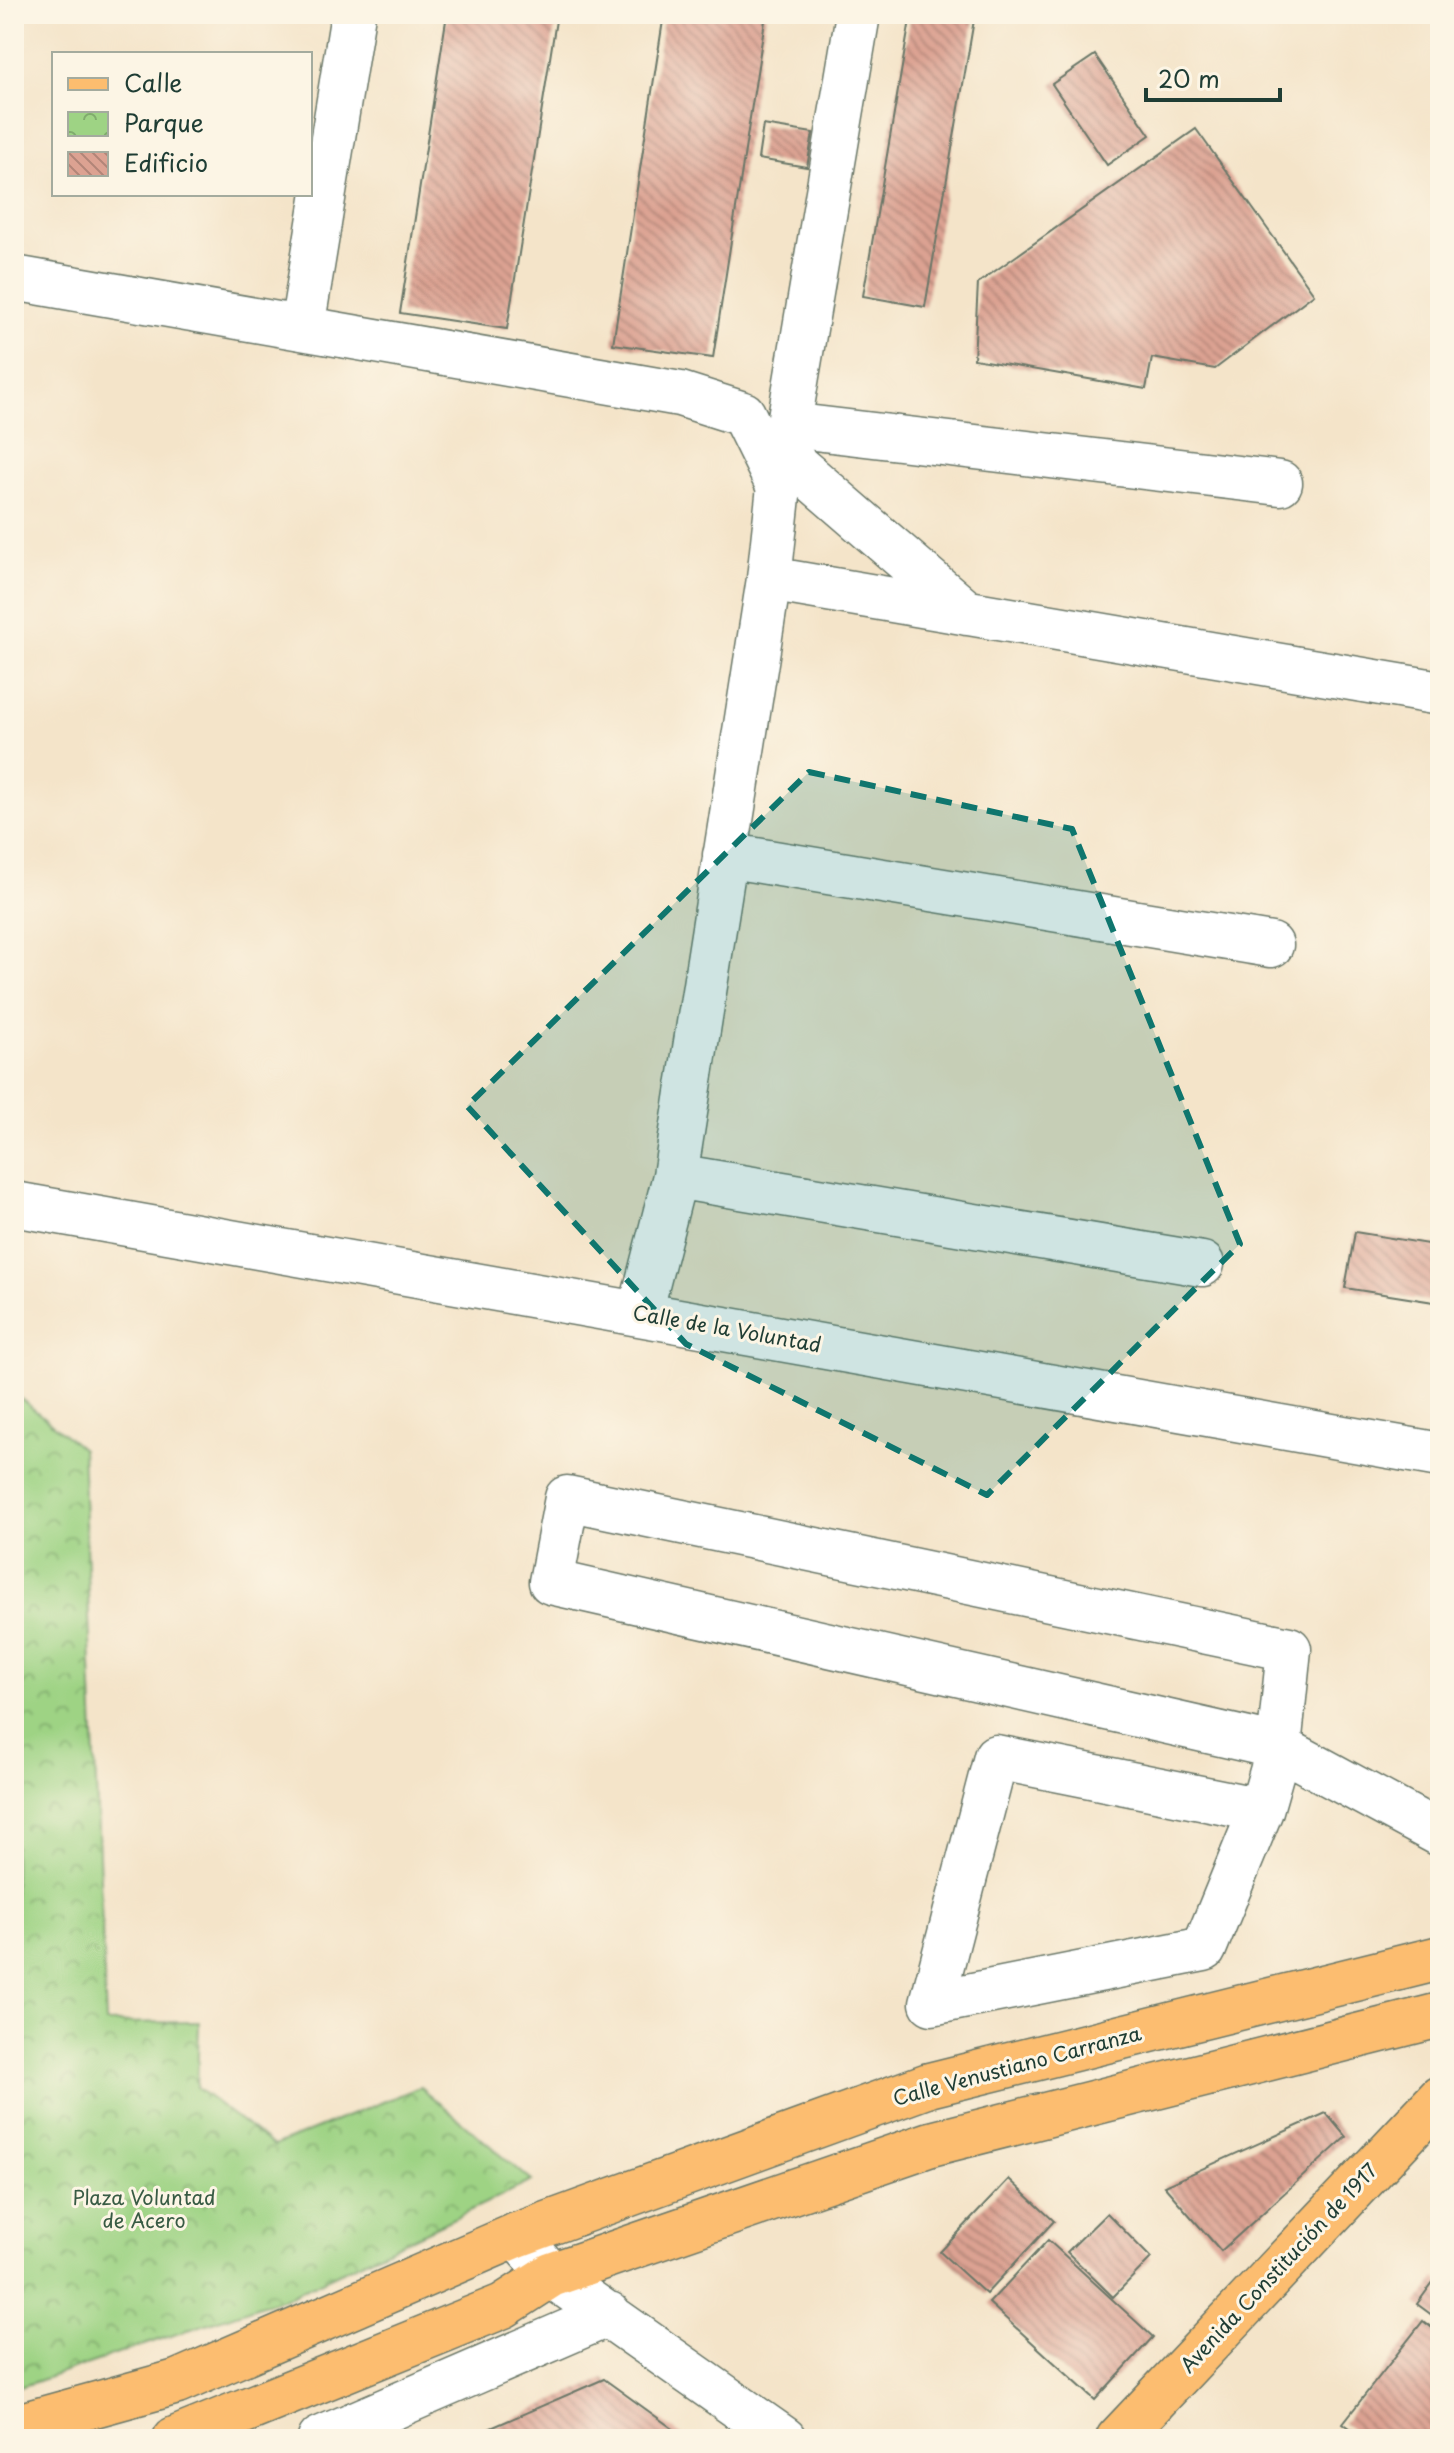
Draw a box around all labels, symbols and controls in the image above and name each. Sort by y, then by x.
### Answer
legend [52,52,312,196]
scale bar [1146,52,1280,102]
text: 20 m [1158,60,1220,96]
text: Calle [124,64,182,100]
text: Parque [124,104,204,140]
text: Edificio [124,144,208,180]
street label: Calle de la Voluntad [631,1297,824,1359]
street label: Calle Venustiano Carranza [889,2017,1144,2113]
street label: Avenida Constitución de 1917 [1173,2155,1384,2379]
park label: Plaza Voluntad de Acero [72,2182,216,2235]

